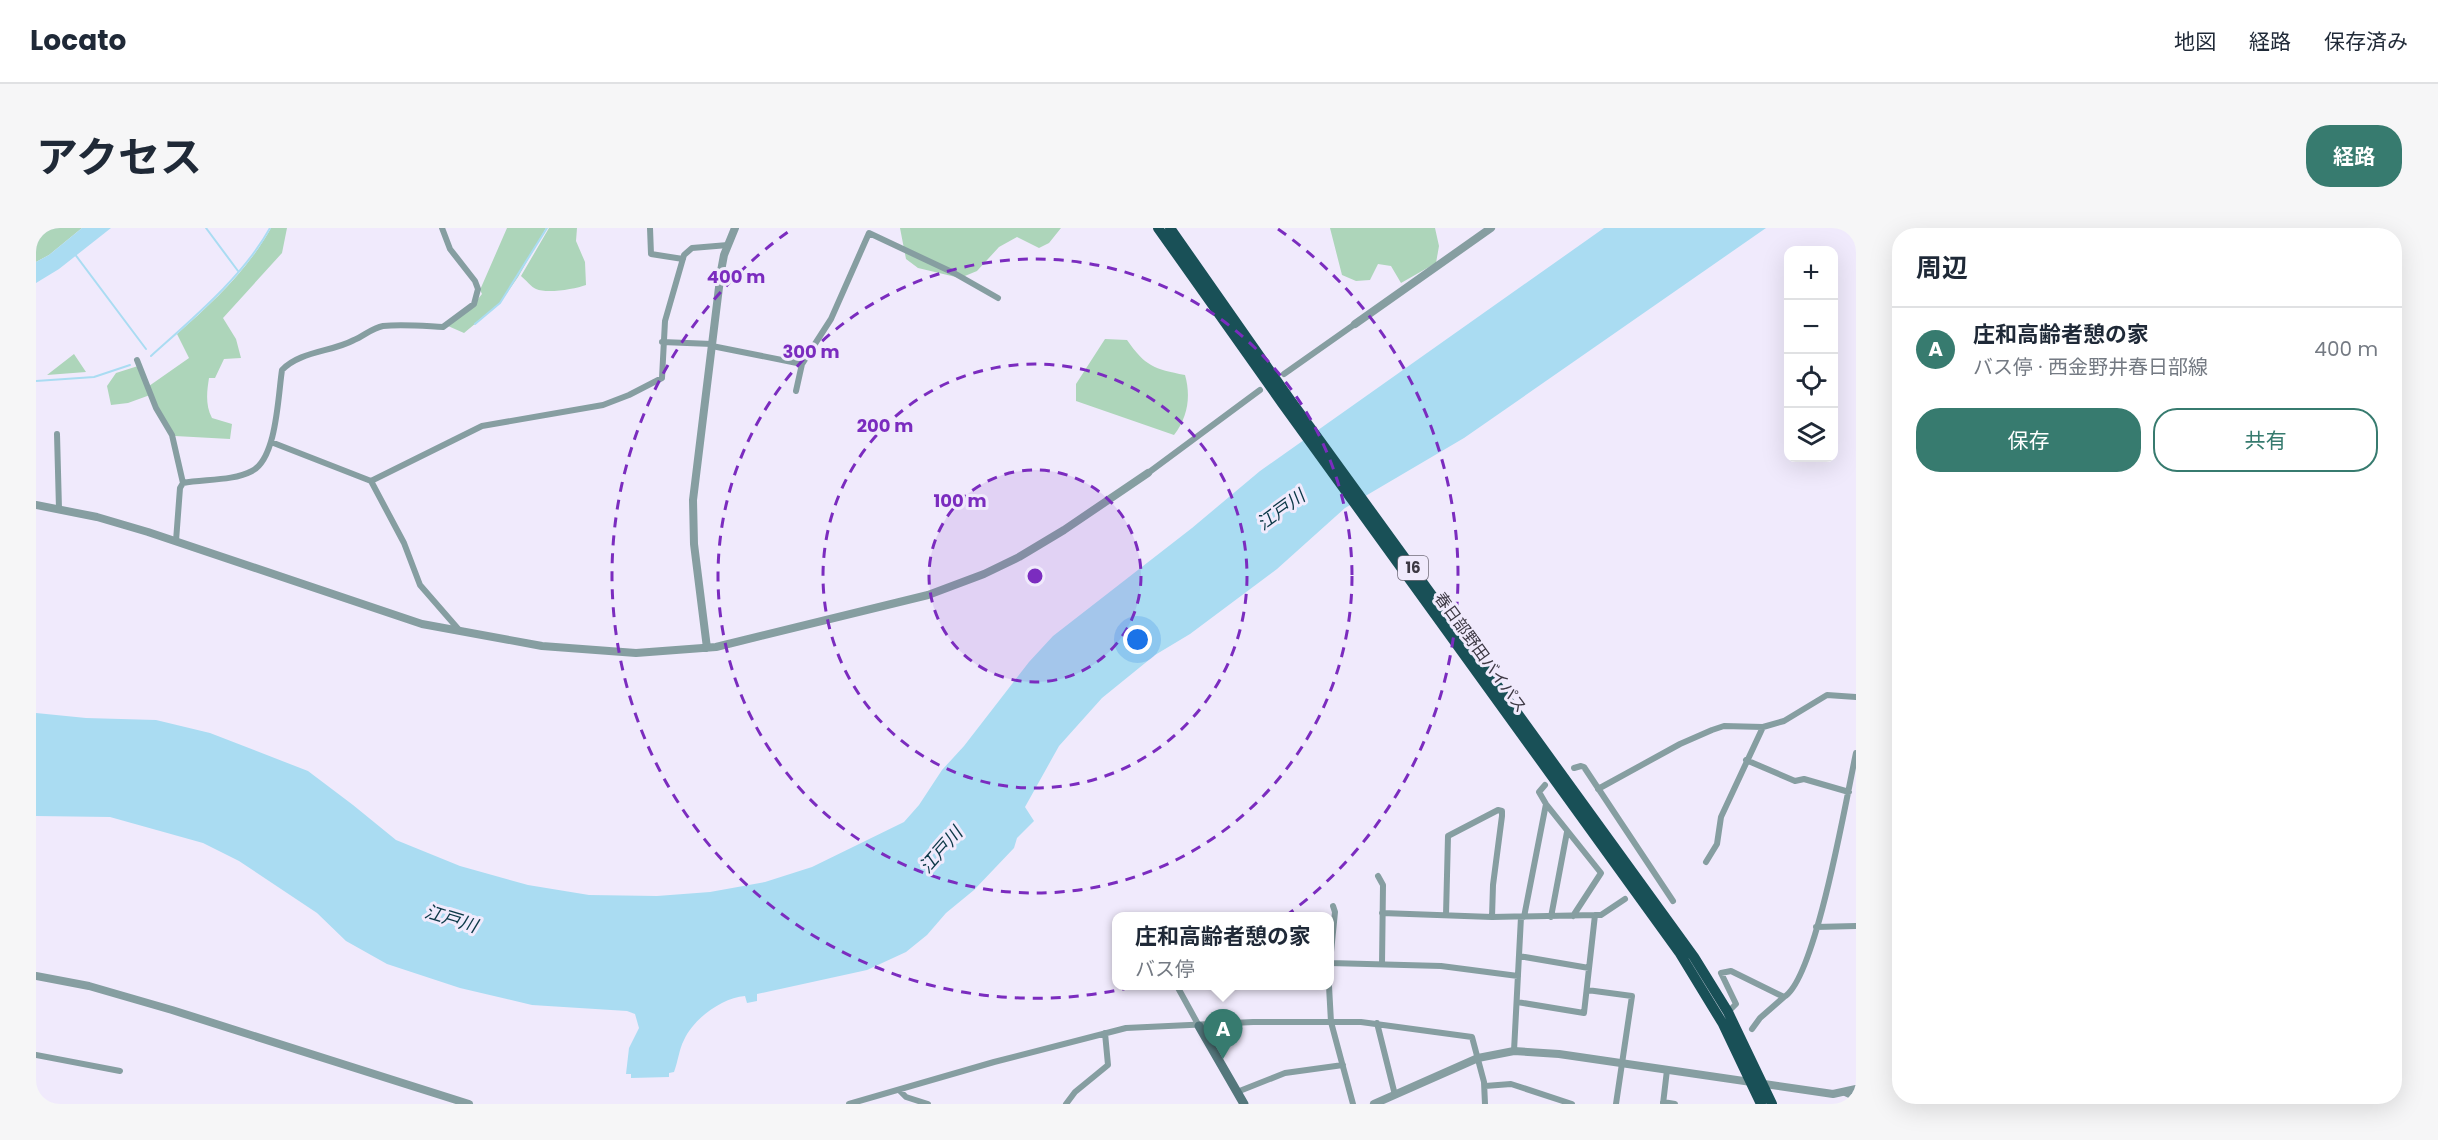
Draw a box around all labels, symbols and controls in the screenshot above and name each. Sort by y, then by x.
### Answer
text: Locato [30,21,126,60]
text: 地図 [2174,27,2216,56]
text: 経路 [2249,27,2291,56]
text: 保存済み [2324,27,2408,56]
button: 経路 [2306,125,2402,187]
text: アクセス [36,128,202,187]
map controls [1784,246,1838,462]
button: + [1784,246,1838,300]
text: 周辺 [1916,250,1968,286]
text: 400 m [707,264,765,289]
button: − [1784,300,1838,354]
text: 庄和高齢者憩の家 [1973,319,2149,350]
text: A [1928,335,1943,363]
text: 400 m [2314,335,2378,363]
text: 300 m [782,339,840,364]
text: バス停 · 西金野井春日部線 [1973,353,2208,381]
button: locate [1784,354,1838,408]
button: layers [1784,408,1838,462]
button: 保存 [1916,408,2141,472]
button: 共有 [2153,408,2378,472]
text: 200 m [857,413,913,438]
water label: 江戸川 [1252,482,1312,536]
text: 100 m [933,488,987,513]
road number: 16 [1398,556,1428,580]
centre of rings [1025,566,1045,586]
street label: 春日部野田バイパス [1429,587,1532,717]
your location [1123,625,1152,654]
water label: 江戸川 [913,820,969,878]
water label: 江戸川 [422,899,483,939]
popup [1112,912,1334,990]
text: 庄和高齢者憩の家 [1135,921,1311,952]
text: バス停 [1135,955,1195,983]
pin: A [1204,1010,1242,1059]

